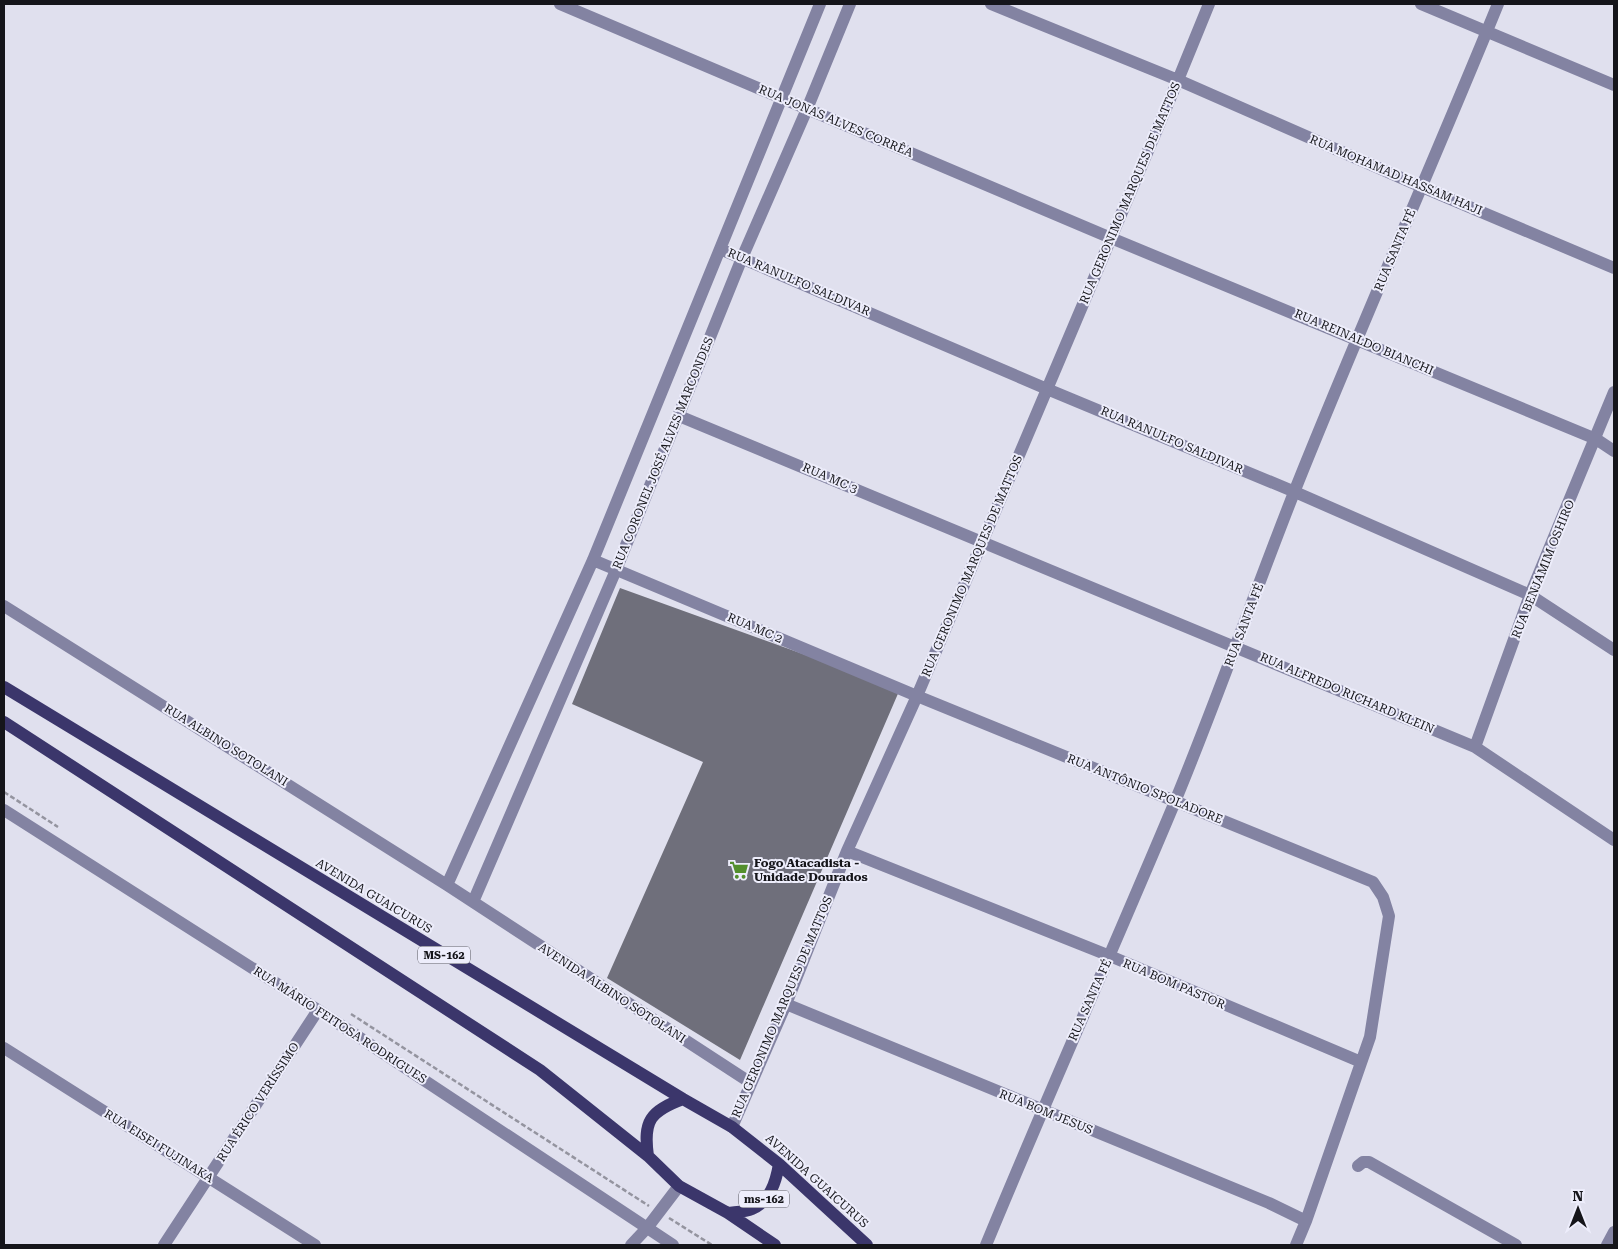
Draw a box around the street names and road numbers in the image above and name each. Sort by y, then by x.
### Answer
street label: RUA GERONIMO MARQUES DE MATTOS [1077,80,1183,306]
street label: RUA JONAS ALVES CORRÊA [757,82,916,160]
street label: RUA MOHAMAD HASSAM HAJI [1308,132,1484,218]
street label: RUA SANTA FÉ [1371,207,1419,293]
street label: RUA RANULFO SALDIVAR [726,246,873,319]
street label: RUA REINALDO BIANCHI [1292,306,1436,378]
street label: RUA CORONEL JOSÉ ALVES MARCONDES [610,335,716,571]
street label: RUA RANULFO SALDIVAR [1099,404,1246,477]
street label: RUA GERONIMO MARQUES DE MATTOS [919,453,1025,679]
street label: RUA MC 3 [800,460,860,496]
street label: RUA BENJAMIM OSHIRO [1509,498,1577,640]
street label: RUA SANTA FÉ [1222,581,1266,669]
street label: RUA MC 2 [725,610,785,646]
street label: RUA ALFREDO RICHARD KLEIN [1258,650,1437,736]
street label: RUA ALBINO SOTOLANI [162,701,290,789]
street label: RUA ANTÔNIO SPOLADORE [1065,751,1225,827]
street label: AVENIDA GUAICURUS [313,856,435,936]
street label: RUA GERONIMO MARQUES DE MATTOS [729,894,835,1120]
street label: AVENIDA ALBINO SOTOLANI [536,940,688,1046]
road number: MS-162 [418,946,470,964]
street label: RUA BOM PASTOR [1121,956,1228,1012]
street label: RUA SANTA FÉ [1066,957,1114,1043]
street label: RUA MÁRIO FEITOSA RODRIGUES [251,964,429,1086]
street label: RUA ÉRICO VERÍSSIMO [214,1040,302,1164]
street label: RUA BOM JESUS [997,1087,1095,1137]
street label: RUA EISEI FUJINAKA [102,1107,217,1186]
street label: AVENIDA GUAICURUS [763,1131,871,1231]
road number: ms-162 [739,1190,789,1208]

